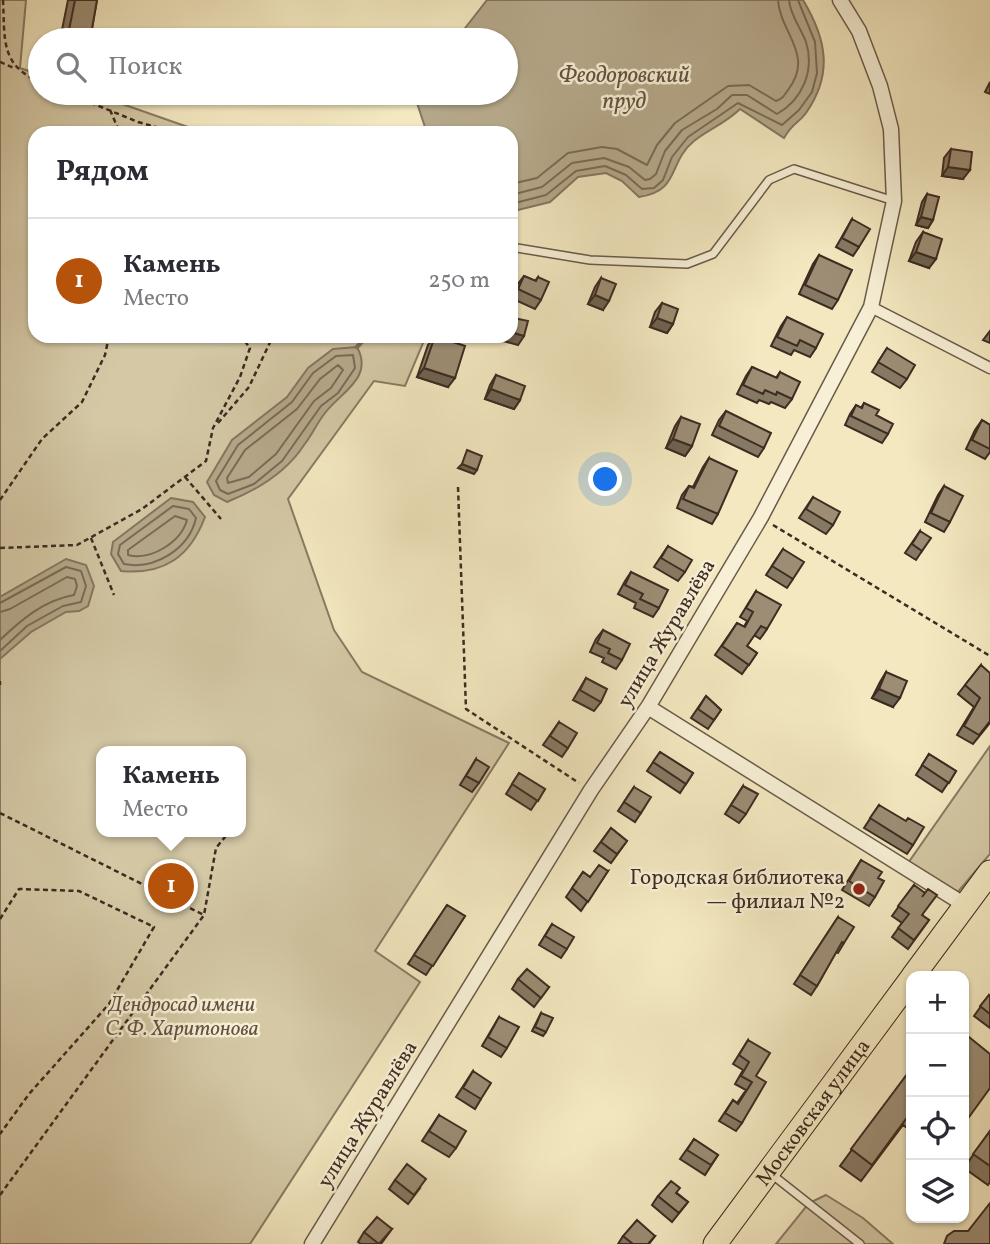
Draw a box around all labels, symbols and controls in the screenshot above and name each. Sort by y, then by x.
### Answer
search box [28,28,518,105]
icon: search [52,48,90,86]
text: Поиск [108,49,182,85]
water label: Феодоровский пруд [558,60,690,118]
text: Рядом [56,151,149,193]
text: Камень [123,247,221,283]
text: 1 [74,265,84,297]
text: 250 m [428,265,490,297]
text: Место [123,283,189,315]
your location [588,462,622,496]
street label: улица Журавлёва [611,554,723,714]
popup [96,746,246,837]
text: Камень [122,758,220,794]
text: Место [122,794,188,826]
pin: 1 [148,860,194,912]
place label: Городская библиотека — филиал №2 [630,864,845,917]
marker: Городская библиотека — филиал №2 [851,881,867,897]
map controls [906,971,969,1223]
button: + [906,971,969,1034]
park label: Дендросад имени С. Ф. Харитонова [105,991,259,1044]
street label: Московская улица [750,1033,878,1193]
button: − [906,1034,969,1097]
street label: улица Журавлёва [311,1036,425,1194]
button: locate [906,1097,969,1160]
button: layers [906,1160,969,1223]

